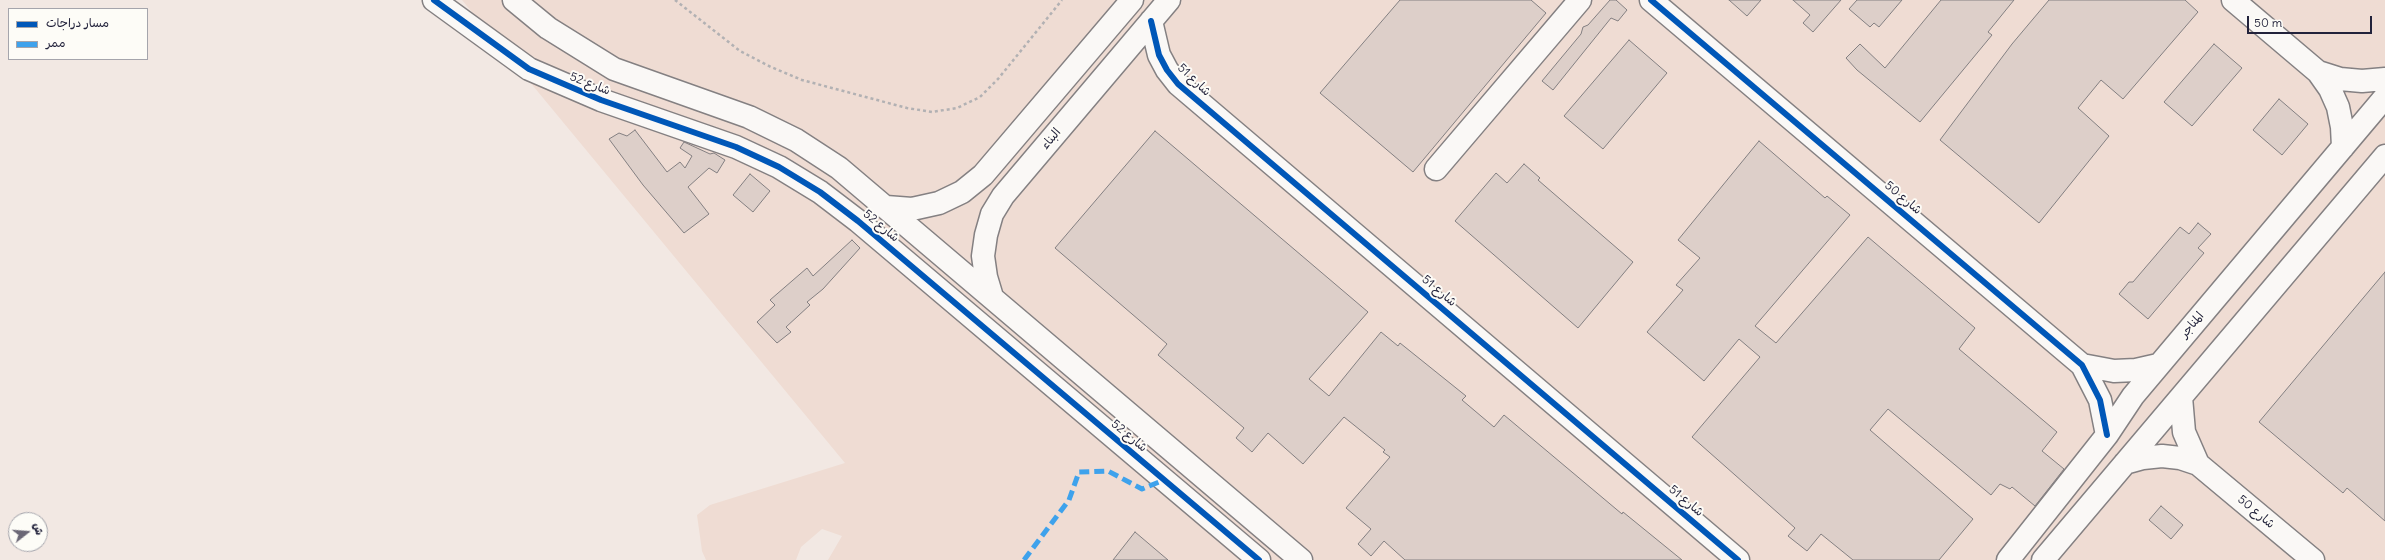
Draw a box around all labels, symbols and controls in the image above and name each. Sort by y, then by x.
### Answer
legend [8,8,148,60]
scale bar [2249,8,2374,34]
text: مسار دراجات [46,15,109,30]
text: 50 m [2254,15,2282,30]
text: ممر [46,35,65,50]
street label: شارع 51 [1174,61,1214,99]
street label: شارع 52 [568,70,612,98]
street label: البناء [1038,125,1064,153]
street label: شارع 50 [1882,178,1924,218]
street label: شارع 52 [860,207,902,245]
street label: شارع 51 [1419,272,1459,310]
street label: المناجر [2177,309,2207,341]
street label: شارع 52 [1108,417,1150,455]
street label: شارع 51 [1666,482,1706,520]
street label: شارع 50 [2235,492,2277,532]
north arrow [8,512,48,552]
text: ش [30,521,47,537]

